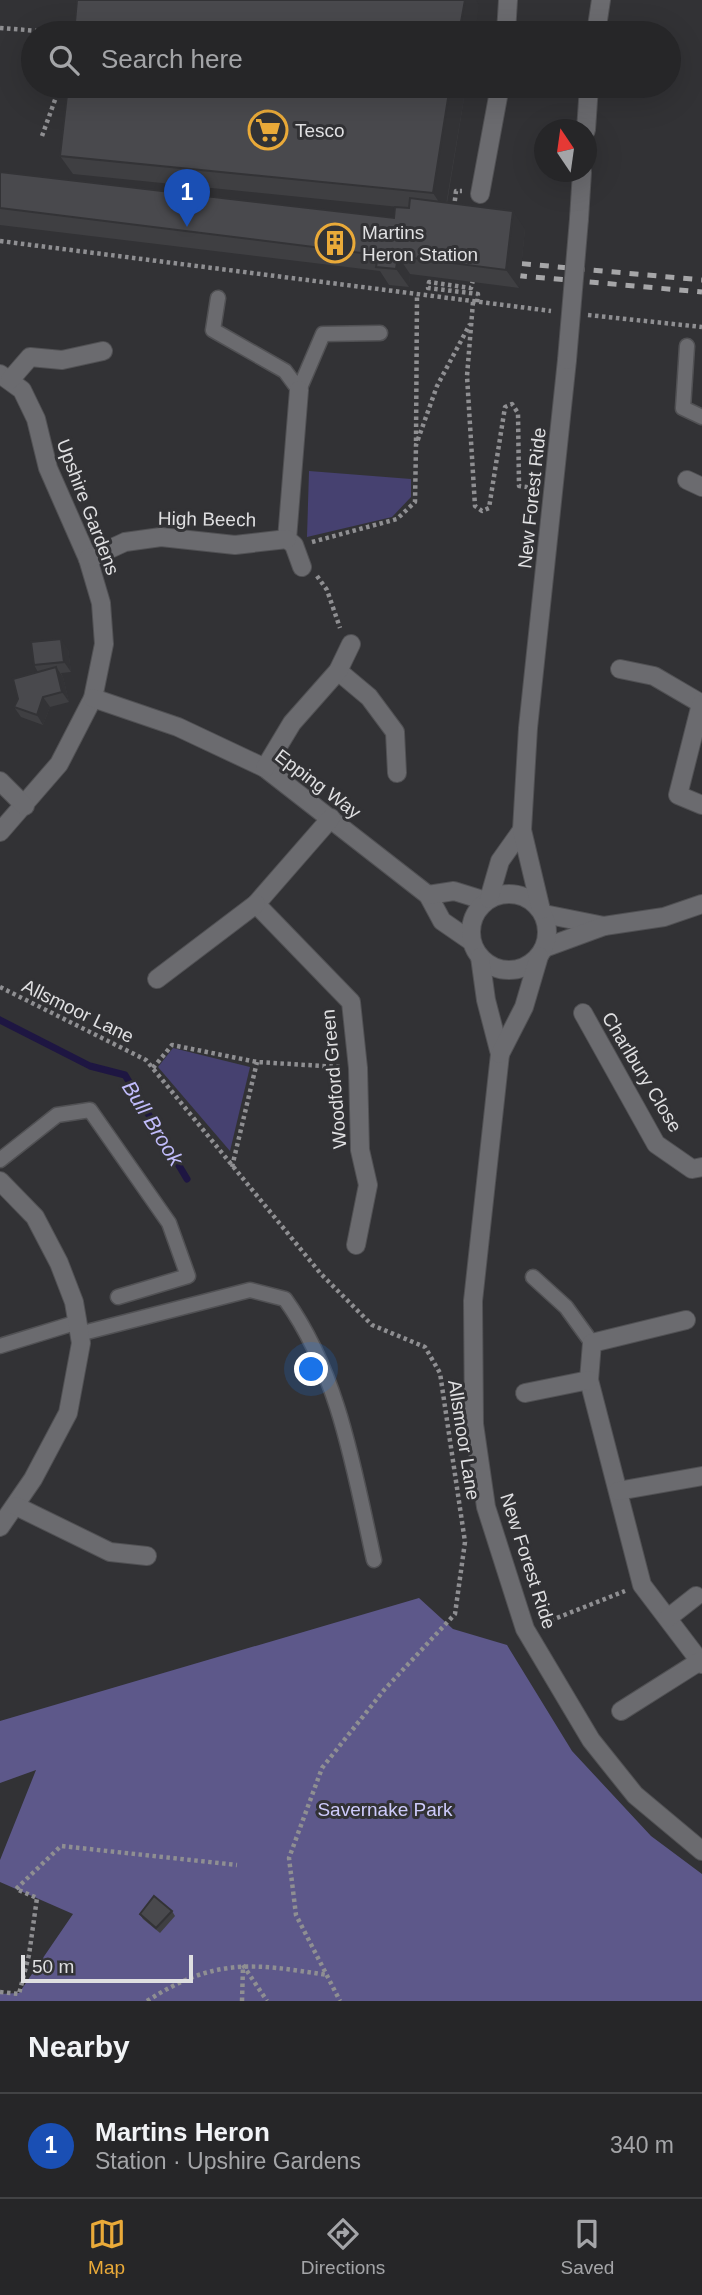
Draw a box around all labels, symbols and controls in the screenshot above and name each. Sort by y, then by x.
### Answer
search box [21,21,681,98]
icon: search [45,41,83,79]
text: Search here [101,44,243,74]
supermarket icon: Tesco [247,109,289,151]
north arrow [534,119,597,182]
place label: Tesco [295,120,345,141]
pin: 1 [164,169,210,227]
building icon: Martins Heron Station [314,222,356,264]
place label: Martins Heron Station [362,222,478,265]
street label: New Forest Ride [514,427,550,569]
street label: Upshire Gardens [52,436,124,578]
street label: High Beech [158,508,256,530]
street label: Epping Way [271,745,365,823]
street label: Allsmoor Lane [19,975,137,1047]
street label: Woodford Green [317,1008,351,1150]
street label: Charlbury Close [598,1008,686,1136]
water label: Bull Brook [118,1076,189,1171]
your location [294,1352,328,1386]
street label: Allsmoor Lane [444,1378,484,1502]
street label: New Forest Ride [496,1490,560,1632]
park label: Savernake Park [317,1799,453,1820]
scale bar [21,1952,192,1984]
text: 50 m [32,1956,74,1977]
text: Nearby [28,2030,130,2063]
text: Martins Heron [95,2117,270,2147]
text: 1 [45,2132,57,2158]
text: 340 m [610,2132,674,2158]
text: Station · Upshire Gardens [95,2148,361,2174]
tab: Map [88,2215,126,2279]
tab: Directions [301,2215,385,2279]
tab: Saved [560,2215,614,2279]

